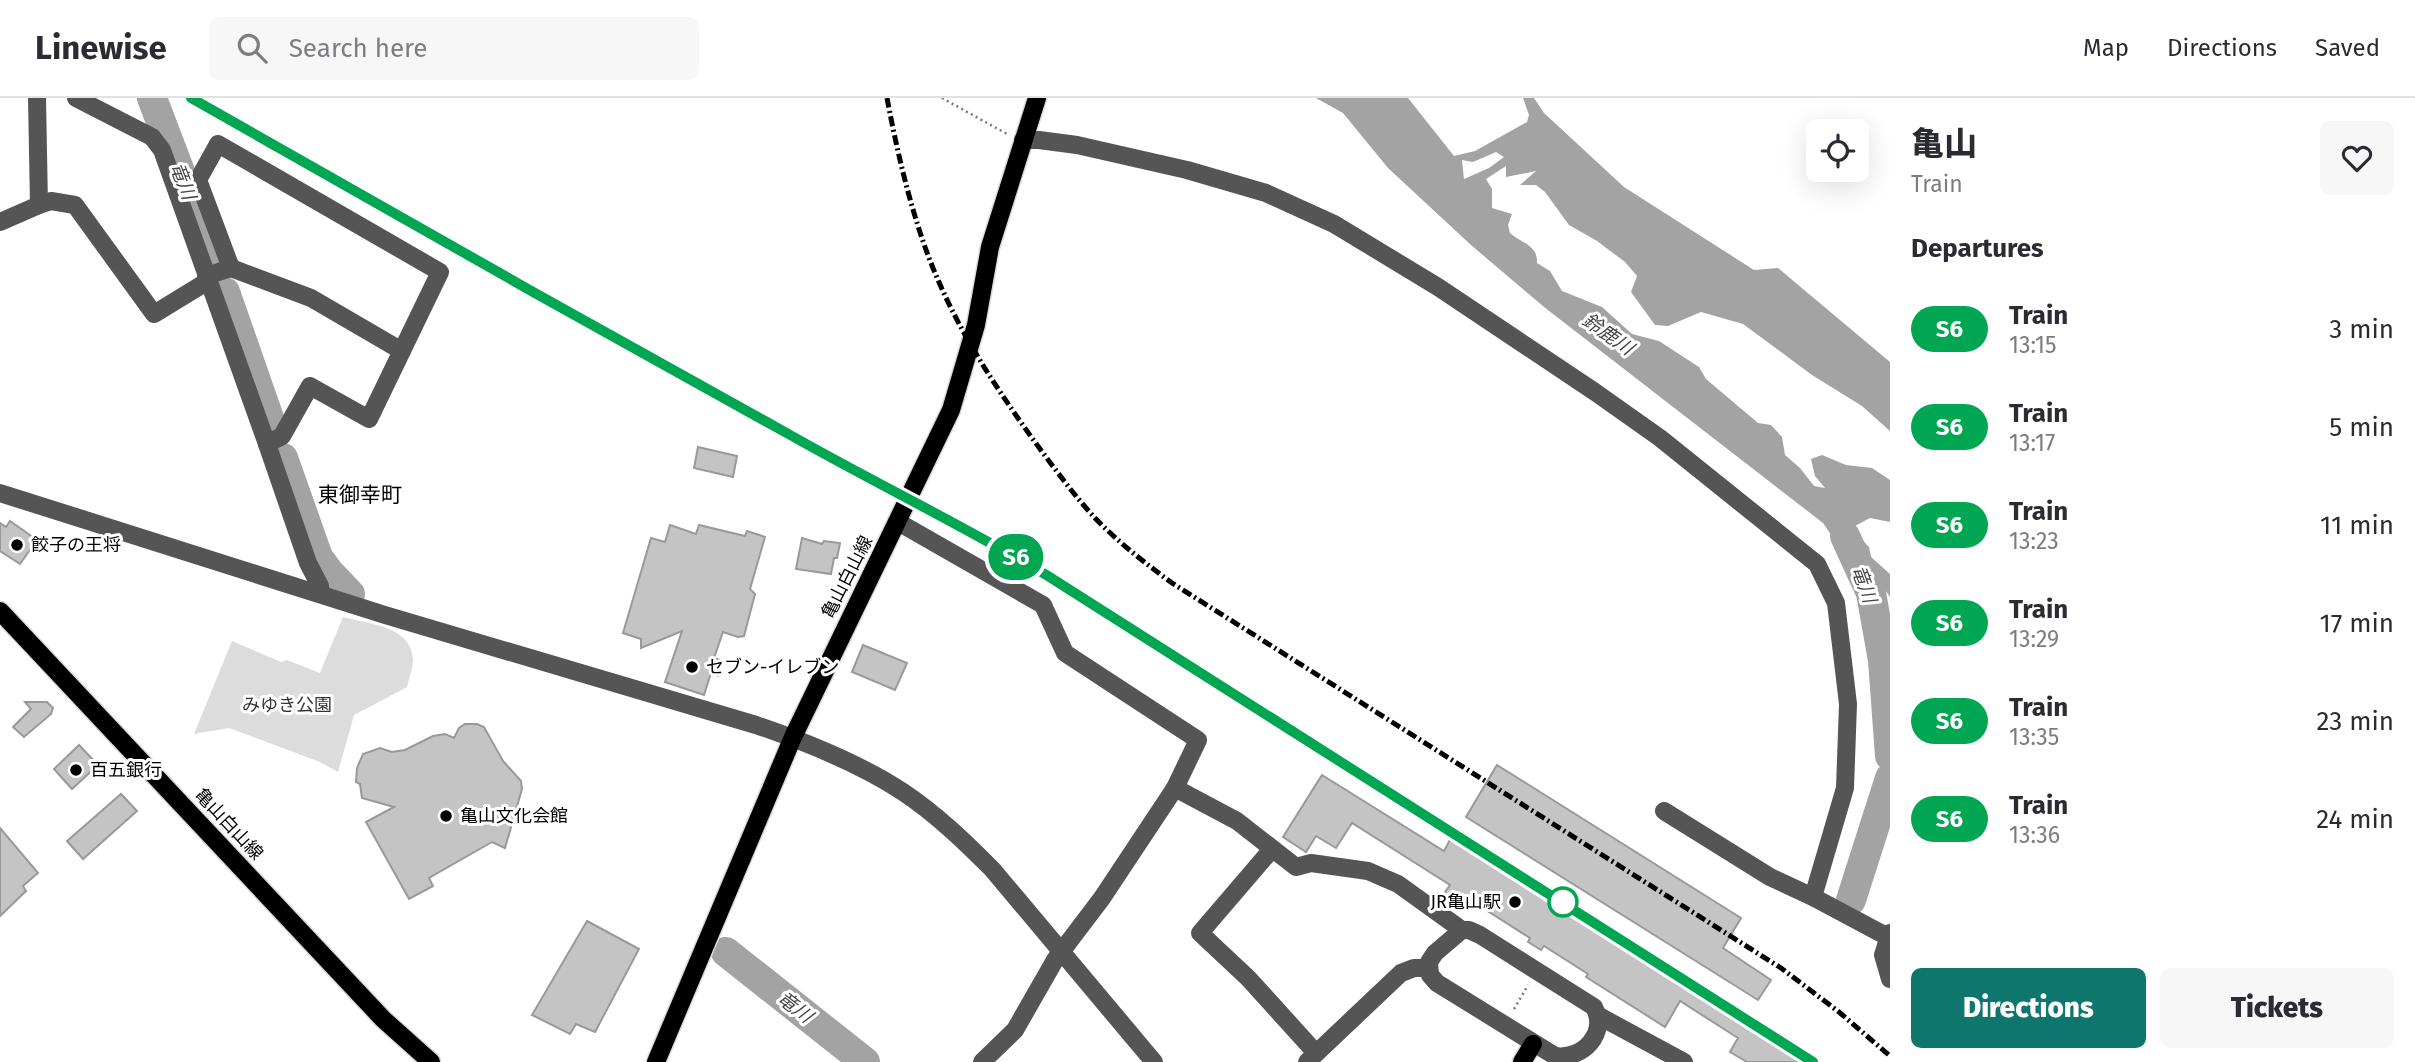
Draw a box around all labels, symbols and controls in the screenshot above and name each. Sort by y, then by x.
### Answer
search box [209,17,699,80]
text: Linewise [35,28,167,68]
icon: search [233,29,271,67]
text: Search here [289,33,428,64]
text: Map [2083,34,2129,62]
text: Directions [2167,34,2277,62]
text: Saved [2315,34,2380,62]
map controls [1806,119,1869,182]
button: locate [1806,119,1869,182]
button: heart [2320,121,2394,195]
text: 亀山 [1911,124,1977,164]
water label: 竜川 [165,159,201,205]
text: Train [1911,170,1963,198]
text: Departures [1911,233,2044,264]
text: Train [2009,300,2068,331]
water label: 鈴鹿川 [1578,308,1640,361]
text: 3 min [2329,314,2394,345]
text: S6 [1936,315,1963,343]
text: 13:15 [2009,331,2057,359]
text: Train [2009,398,2068,429]
text: 5 min [2329,412,2394,443]
text: S6 [1936,413,1963,441]
text: 13:17 [2009,429,2055,457]
district label: 東御幸町 [318,482,402,508]
text: Train [2009,496,2068,527]
text: 11 min [2320,510,2394,541]
text: S6 [1936,511,1963,539]
text: 13:23 [2009,527,2059,555]
street label: 亀山白山線 [817,532,877,622]
place label: 餃子の王将 [31,534,121,556]
line badge: S6 [984,534,1048,580]
marker: 餃子の王将 [9,537,25,553]
text: S6 [1002,543,1030,571]
water label: 竜川 [1847,562,1882,608]
text: Train [2009,594,2068,625]
text: 17 min [2319,608,2394,639]
text: S6 [1936,609,1963,637]
text: 13:29 [2009,625,2059,653]
place label: セブン-イレブン [706,656,839,678]
marker: セブン-イレブン [684,659,700,675]
text: Train [2009,692,2068,723]
park label: みゆき公園 [242,694,332,716]
text: 23 min [2317,706,2394,737]
text: S6 [1936,707,1963,735]
text: 13:35 [2009,723,2059,751]
place label: 百五銀行 [90,759,162,781]
marker: 百五銀行 [68,762,84,778]
street label: 亀山白山線 [190,784,268,864]
text: Train [2009,790,2068,821]
text: 24 min [2316,804,2394,835]
place label: 亀山文化会館 [460,805,568,827]
text: S6 [1936,805,1963,833]
marker: 亀山文化会館 [438,808,454,824]
text: 13:36 [2009,821,2060,849]
unlabelled marker [1548,887,1578,917]
place label: JR亀山駅 [1431,891,1501,913]
marker: JR亀山駅 [1507,894,1523,910]
button: Directions [1911,968,2146,1048]
button: Tickets [2160,968,2394,1048]
water label: 竜川 [773,986,819,1029]

